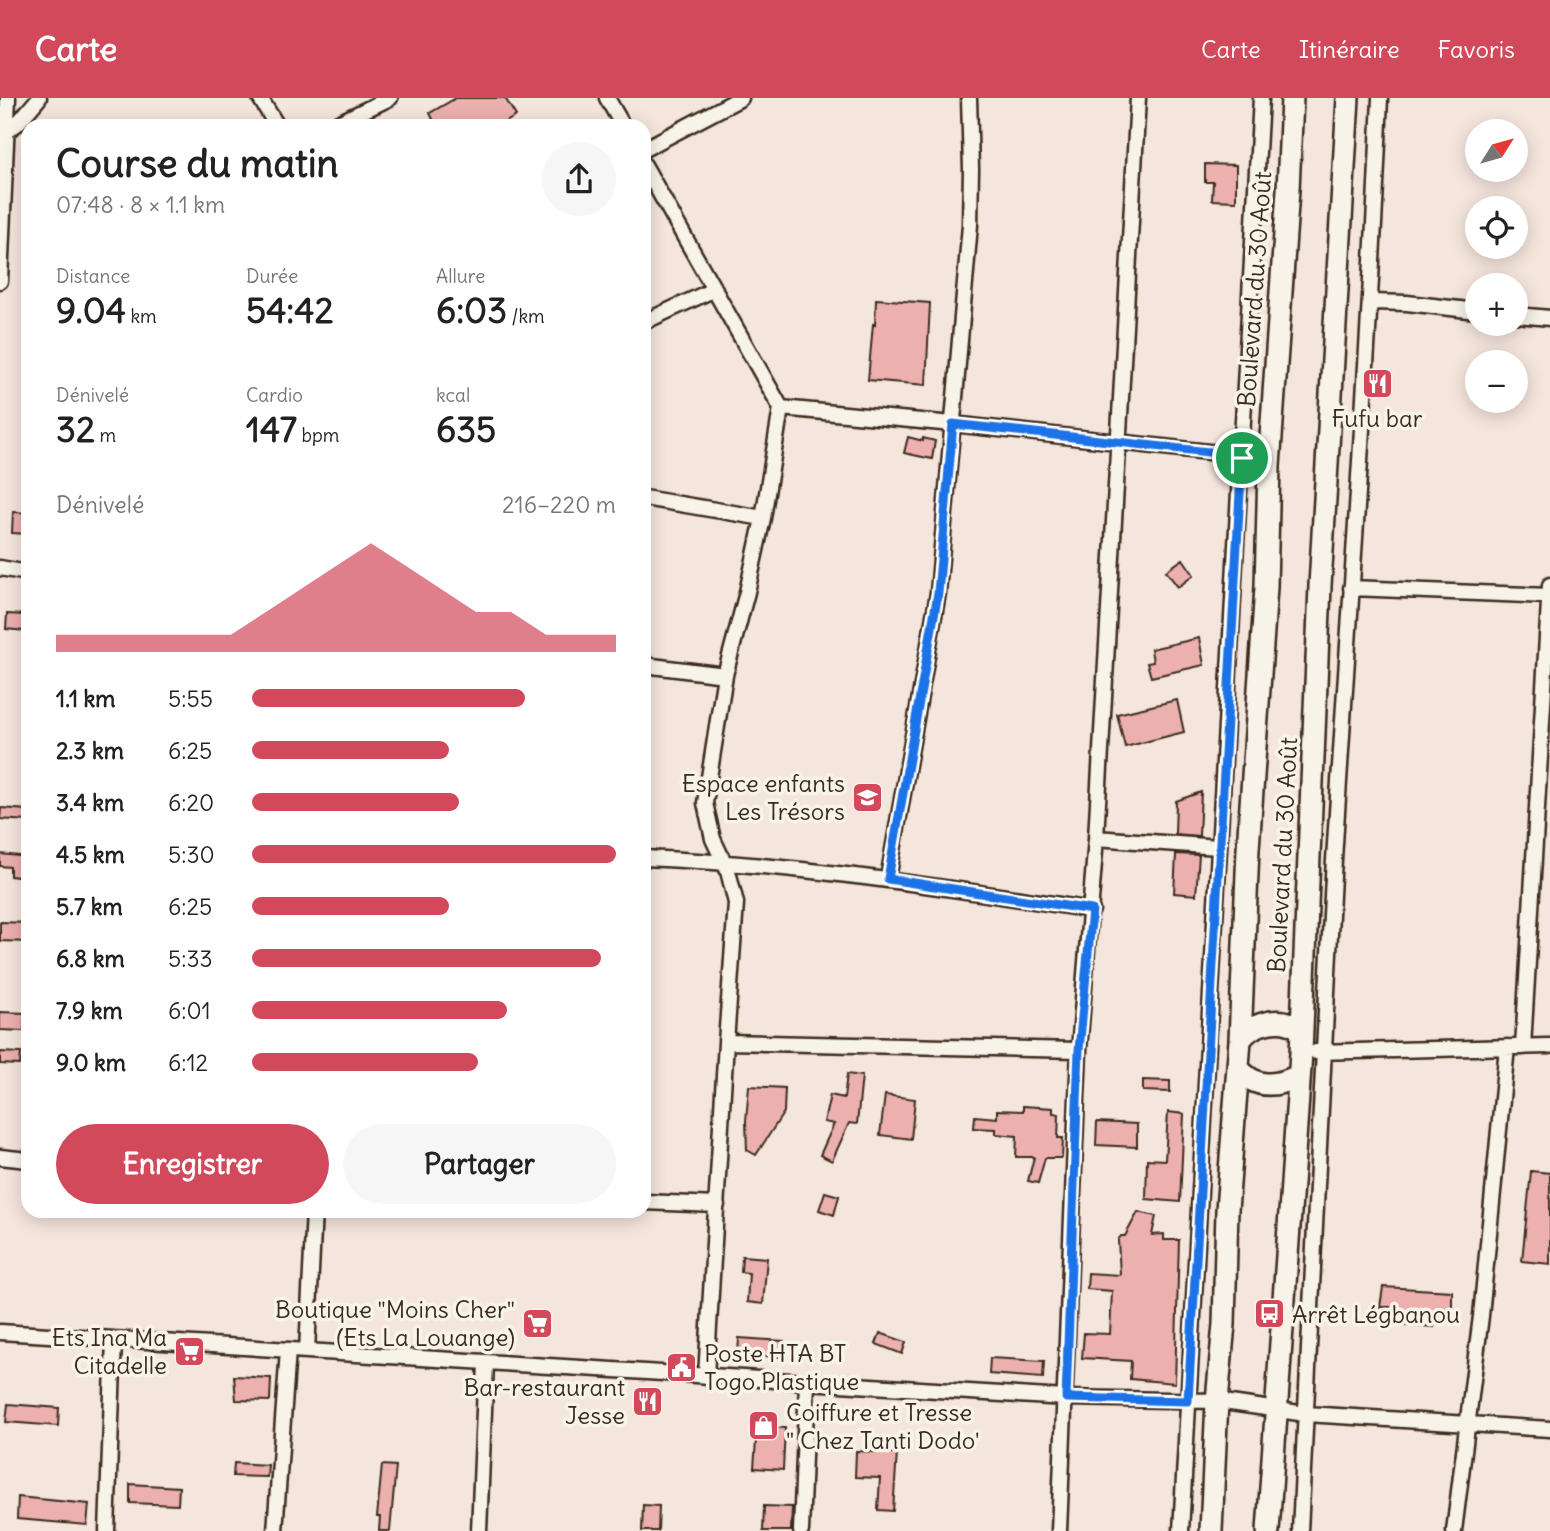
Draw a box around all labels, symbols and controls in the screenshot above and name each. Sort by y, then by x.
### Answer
text: Carte [35,28,117,70]
text: Carte [1201,34,1261,64]
text: Itinéraire [1299,34,1400,64]
text: Favoris [1438,34,1515,64]
north arrow [1465,119,1528,182]
map controls [1465,119,1528,413]
text: Course du matin [56,140,338,187]
button: share [542,142,616,216]
street label: Boulevard du 30 Août [1231,170,1277,408]
text: 07:48 · 8 × 1.1 km [56,190,225,219]
button: locate [1465,196,1528,259]
text: Distance [56,264,130,288]
text: Durée [246,264,298,288]
text: Allure [436,264,485,288]
button: + [1465,273,1528,336]
text: 9.04 [56,288,126,332]
text: 54:42 [246,288,334,332]
text: 6:03 [436,288,507,332]
text: km [126,304,157,328]
text: /km [507,304,545,328]
button: − [1465,350,1528,413]
restaurant icon: Fufu bar [1360,367,1394,401]
text: Dénivelé [56,383,129,407]
text: Cardio [246,383,303,407]
text: kcal [436,383,470,407]
place label: Fufu bar [1331,403,1423,433]
text: 32 [56,407,95,451]
text: 147 [246,407,297,451]
text: 635 [436,407,496,451]
text: m [95,423,116,447]
text: bpm [297,423,339,447]
pin [1212,428,1272,488]
icon: arrive [1223,439,1261,477]
text: Dénivelé [56,490,144,519]
text: 216–220 m [502,490,616,519]
text: 1.1 km [56,684,115,713]
text: 5:55 [168,684,213,713]
text: 2.3 km [56,736,124,765]
text: 6:25 [168,736,212,765]
street label: Boulevard du 30 Août [1261,736,1303,974]
place label: Espace enfants Les Trésors [682,768,845,826]
school or university icon: Espace enfants Les Trésors [851,780,885,814]
text: 3.4 km [56,788,124,817]
text: 6:20 [168,788,214,817]
text: 4.5 km [56,840,125,869]
text: 5:30 [168,840,215,869]
text: 5.7 km [56,892,123,921]
text: 6:25 [168,892,212,921]
text: 6.8 km [56,944,125,973]
text: 5:33 [168,944,213,973]
text: 7.9 km [56,996,123,1025]
text: 6:01 [168,996,211,1025]
text: 9.0 km [56,1048,126,1077]
text: 6:12 [168,1048,208,1077]
button: Enregistrer [56,1124,329,1204]
button: Partager [343,1124,616,1204]
place label: Boutique "Moins Cher" (Ets La Louange) [275,1294,515,1352]
bus stop icon: Arrêt Légbanou [1252,1297,1286,1331]
place label: Arrêt Légbanou [1292,1299,1460,1329]
supermarket icon: Boutique "Moins Cher" (Ets La Louange) [521,1306,555,1340]
place label: Ets Ina Ma Citadelle [52,1322,167,1380]
supermarket icon: Ets Ina Ma Citadelle [173,1334,207,1368]
place label: Poste HTA BT Togo Plastique [704,1338,859,1396]
public building icon: Poste HTA BT Togo Plastique [664,1350,698,1384]
place label: Bar-restaurant Jesse [464,1372,625,1430]
restaurant icon: Bar-restaurant Jesse [631,1384,665,1418]
place label: Coiffure et Tresse " Chez Tanti Dodo' [786,1397,980,1455]
shop icon: Coiffure et Tresse " Chez Tanti Dodo' [746,1409,780,1443]

